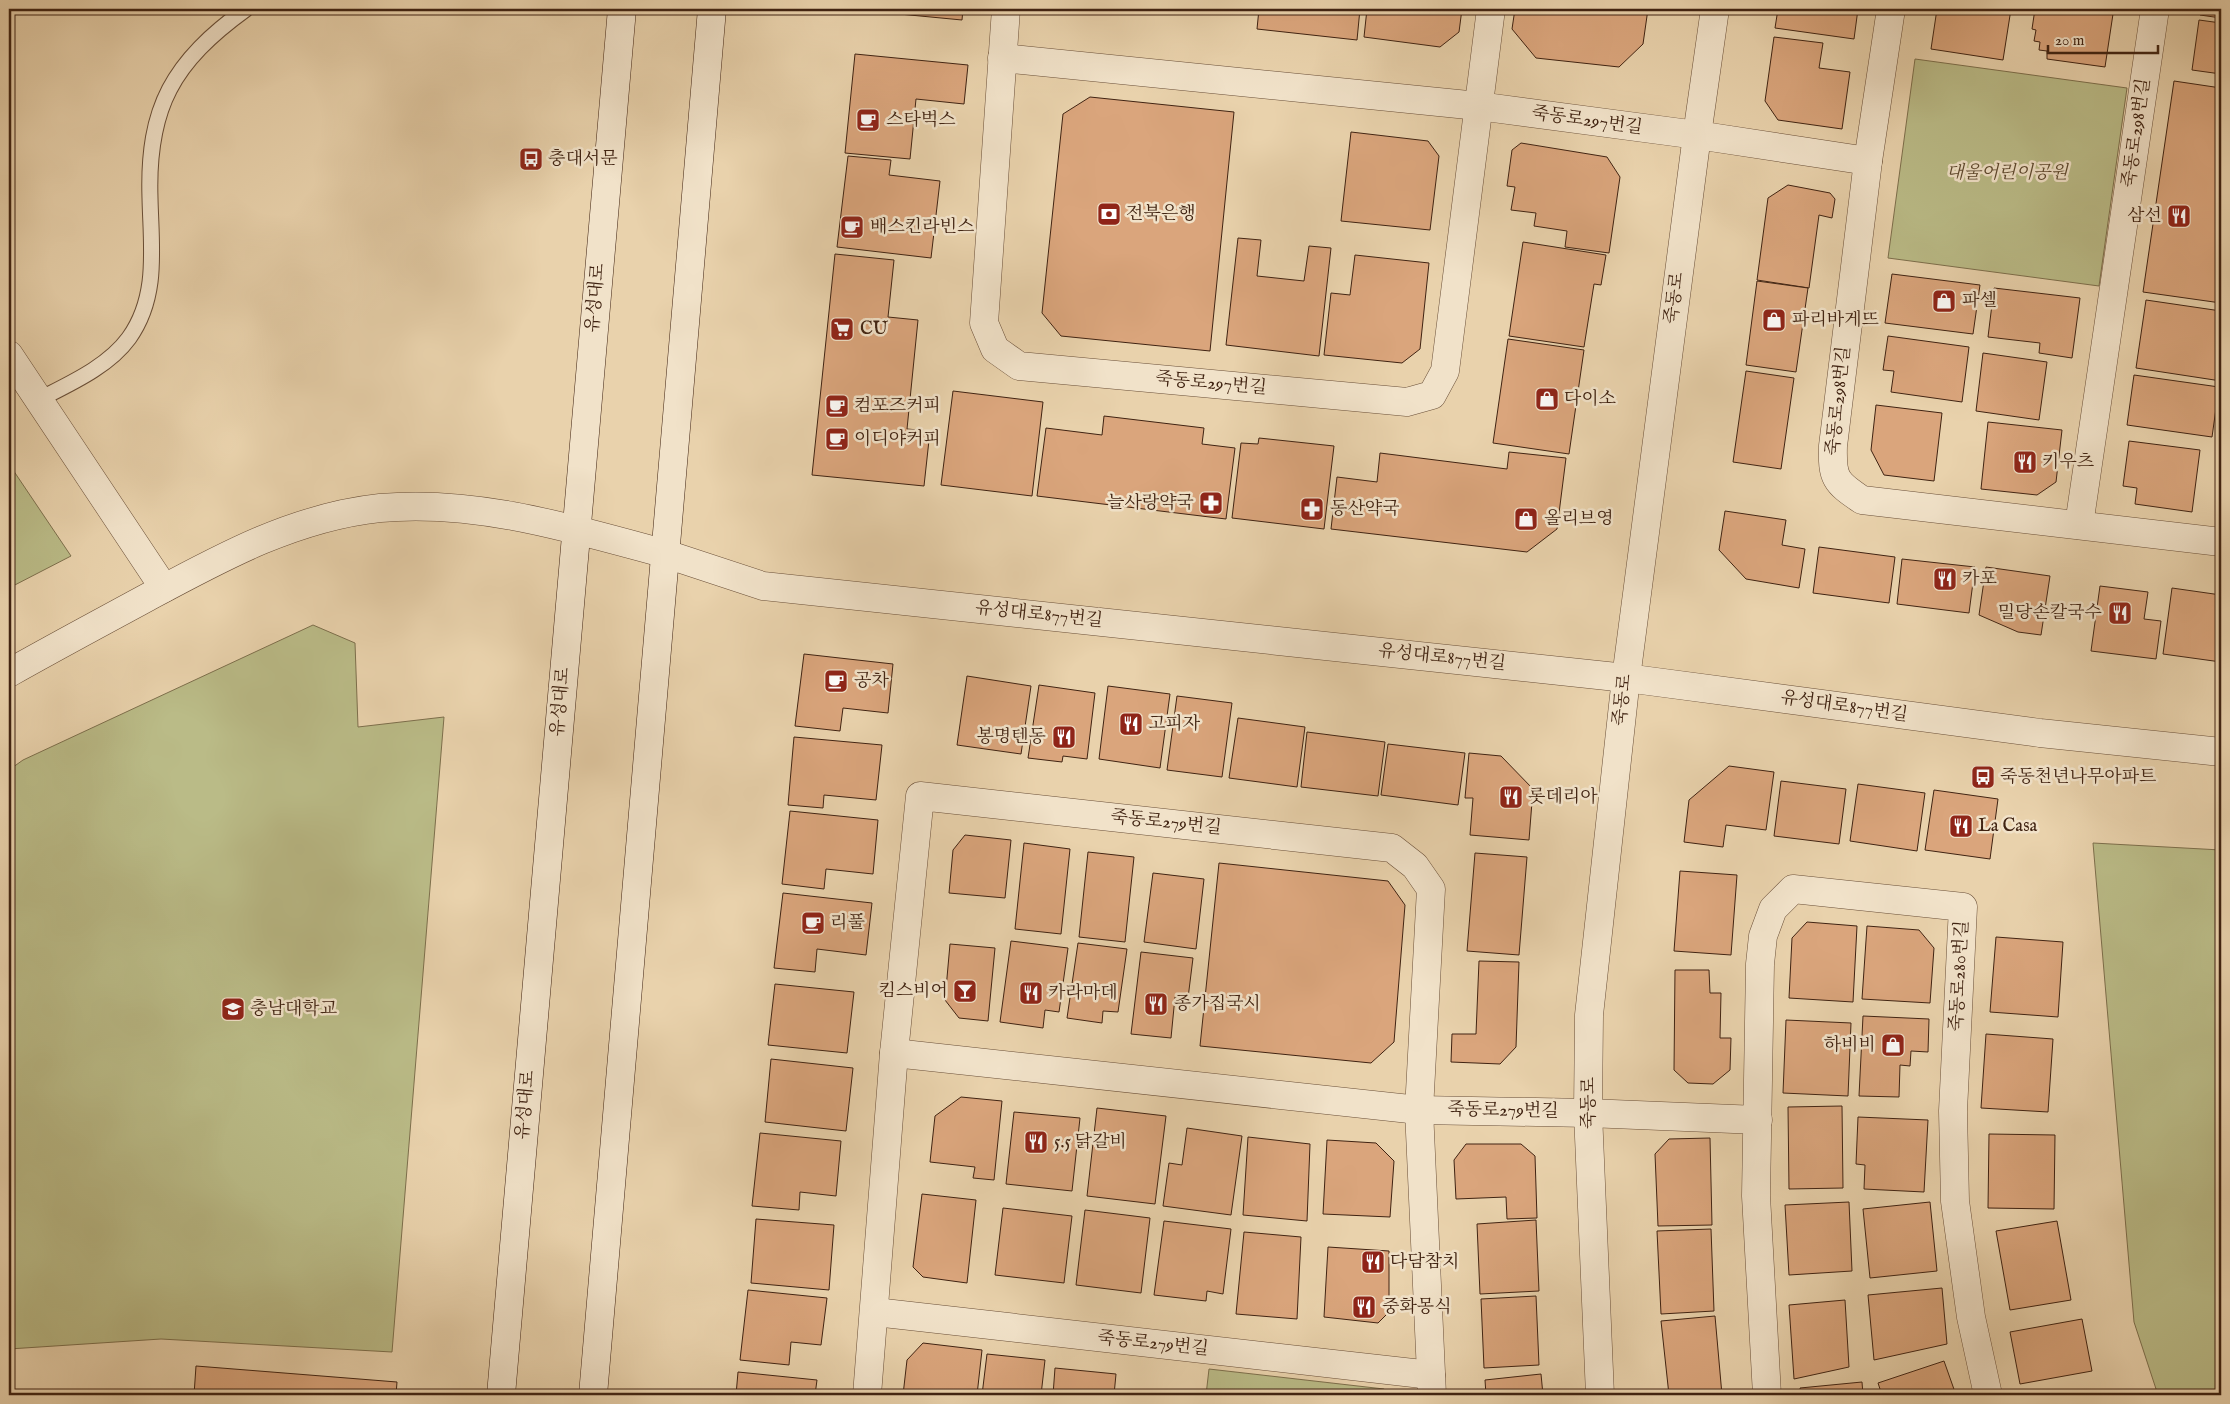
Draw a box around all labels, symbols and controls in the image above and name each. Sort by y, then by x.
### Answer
scale bar [2048,22,2158,54]
text: 20 m [2055,31,2085,50]
street label: 죽동로298번길 [2118,77,2156,189]
street label: 죽동로297번길 [1530,102,1644,140]
cafe icon: 스타벅스 [855,107,881,133]
place label: 스타벅스 [886,109,956,132]
bus stop icon: 충대서문 [518,146,544,172]
place label: 충대서문 [548,148,618,171]
park label: 대울어린이공원 [1946,162,2069,185]
bank icon: 전북은행 [1096,201,1122,227]
place label: 전북은행 [1126,203,1196,226]
restaurant icon: 삼선 [2166,203,2192,229]
place label: 삼선 [2127,205,2162,228]
cafe icon: 배스킨라빈스 [839,214,865,240]
place label: 배스킨라빈스 [870,216,975,239]
street label: 유성대로 [582,262,610,334]
street label: 죽동로 [1660,271,1690,325]
shop icon: 파셀 [1931,288,1957,314]
place label: 파셀 [1962,290,1997,313]
shop icon: 파리바게뜨 [1761,307,1787,333]
place label: 파리바게뜨 [1792,309,1880,332]
supermarket icon: CU [829,316,855,342]
place label: CU [860,318,889,341]
street label: 죽동로298번길 [1822,345,1856,457]
street label: 죽동로297번길 [1154,368,1268,400]
shop icon: 다이소 [1534,386,1560,412]
place label: 다이소 [1564,388,1616,411]
cafe icon: 컴포즈커피 [824,393,850,419]
place label: 컴포즈커피 [854,395,941,418]
cafe icon: 이디야커피 [824,426,850,452]
place label: 이디야커피 [854,428,941,451]
restaurant icon: 키우츠 [2012,449,2038,475]
place label: 키우츠 [2042,451,2095,474]
pharmacy icon: 늘사랑약국 [1198,490,1224,516]
place label: 늘사랑약국 [1107,492,1194,515]
pharmacy icon: 동산약국 [1299,496,1325,522]
place label: 동산약국 [1330,498,1400,521]
shop icon: 올리브영 [1513,506,1539,532]
place label: 올리브영 [1544,508,1614,531]
restaurant icon: 카포 [1932,566,1958,592]
place label: 카포 [1962,568,1997,591]
street label: 유성대로877번길 [974,597,1104,633]
restaurant icon: 밀당손칼국수 [2107,600,2133,626]
place label: 밀당손칼국수 [1998,602,2102,625]
street label: 유성대로877번길 [1377,640,1507,676]
street label: 유성대로 [547,666,575,738]
cafe icon: 공차 [823,668,849,694]
place label: 공차 [854,670,889,693]
street label: 죽동로 [1609,673,1637,727]
street label: 유성대로877번길 [1779,687,1909,727]
restaurant icon: 고피자 [1118,711,1144,737]
place label: 고피자 [1148,713,1201,736]
restaurant icon: 봉명텐동 [1051,724,1077,750]
place label: 봉명텐동 [976,726,1046,749]
bus stop icon: 죽동천년나무아파트 [1970,764,1996,790]
place label: 죽동천년나무아파트 [2000,766,2157,789]
restaurant icon: 롯데리아 [1498,784,1524,810]
place label: 롯데리아 [1528,786,1598,809]
street label: 죽동로279번길 [1109,806,1223,840]
restaurant icon: La Casa [1948,813,1974,839]
place label: La Casa [1978,815,2037,838]
cafe icon: 리풀 [800,910,826,936]
place label: 리풀 [830,912,865,935]
street label: 죽동로280번길 [1946,920,1974,1032]
bar icon: 킴스비어 [952,978,978,1004]
place label: 킴스비어 [878,980,948,1003]
restaurant icon: 카라마데 [1018,980,1044,1006]
place label: 카라마데 [1048,982,1118,1005]
restaurant icon: 종가집국시 [1143,991,1169,1017]
place label: 종가집국시 [1174,993,1261,1016]
school or university icon: 충남대학교 [220,996,246,1022]
place label: 충남대학교 [250,998,338,1021]
shop icon: 하비비 [1880,1032,1906,1058]
place label: 하비비 [1824,1034,1876,1057]
street label: 유성대로 [512,1069,540,1141]
street label: 죽동로 [1578,1077,1601,1129]
street label: 죽동로279번길 [1447,1099,1559,1123]
restaurant icon: 5.5 닭갈비 [1023,1129,1049,1155]
place label: 5.5 닭갈비 [1054,1131,1127,1154]
restaurant icon: 다담참치 [1360,1249,1386,1275]
place label: 다담참치 [1390,1251,1460,1274]
restaurant icon: 중화몽식 [1351,1294,1377,1320]
place label: 중화몽식 [1382,1296,1452,1319]
street label: 죽동로279번길 [1096,1327,1210,1361]

